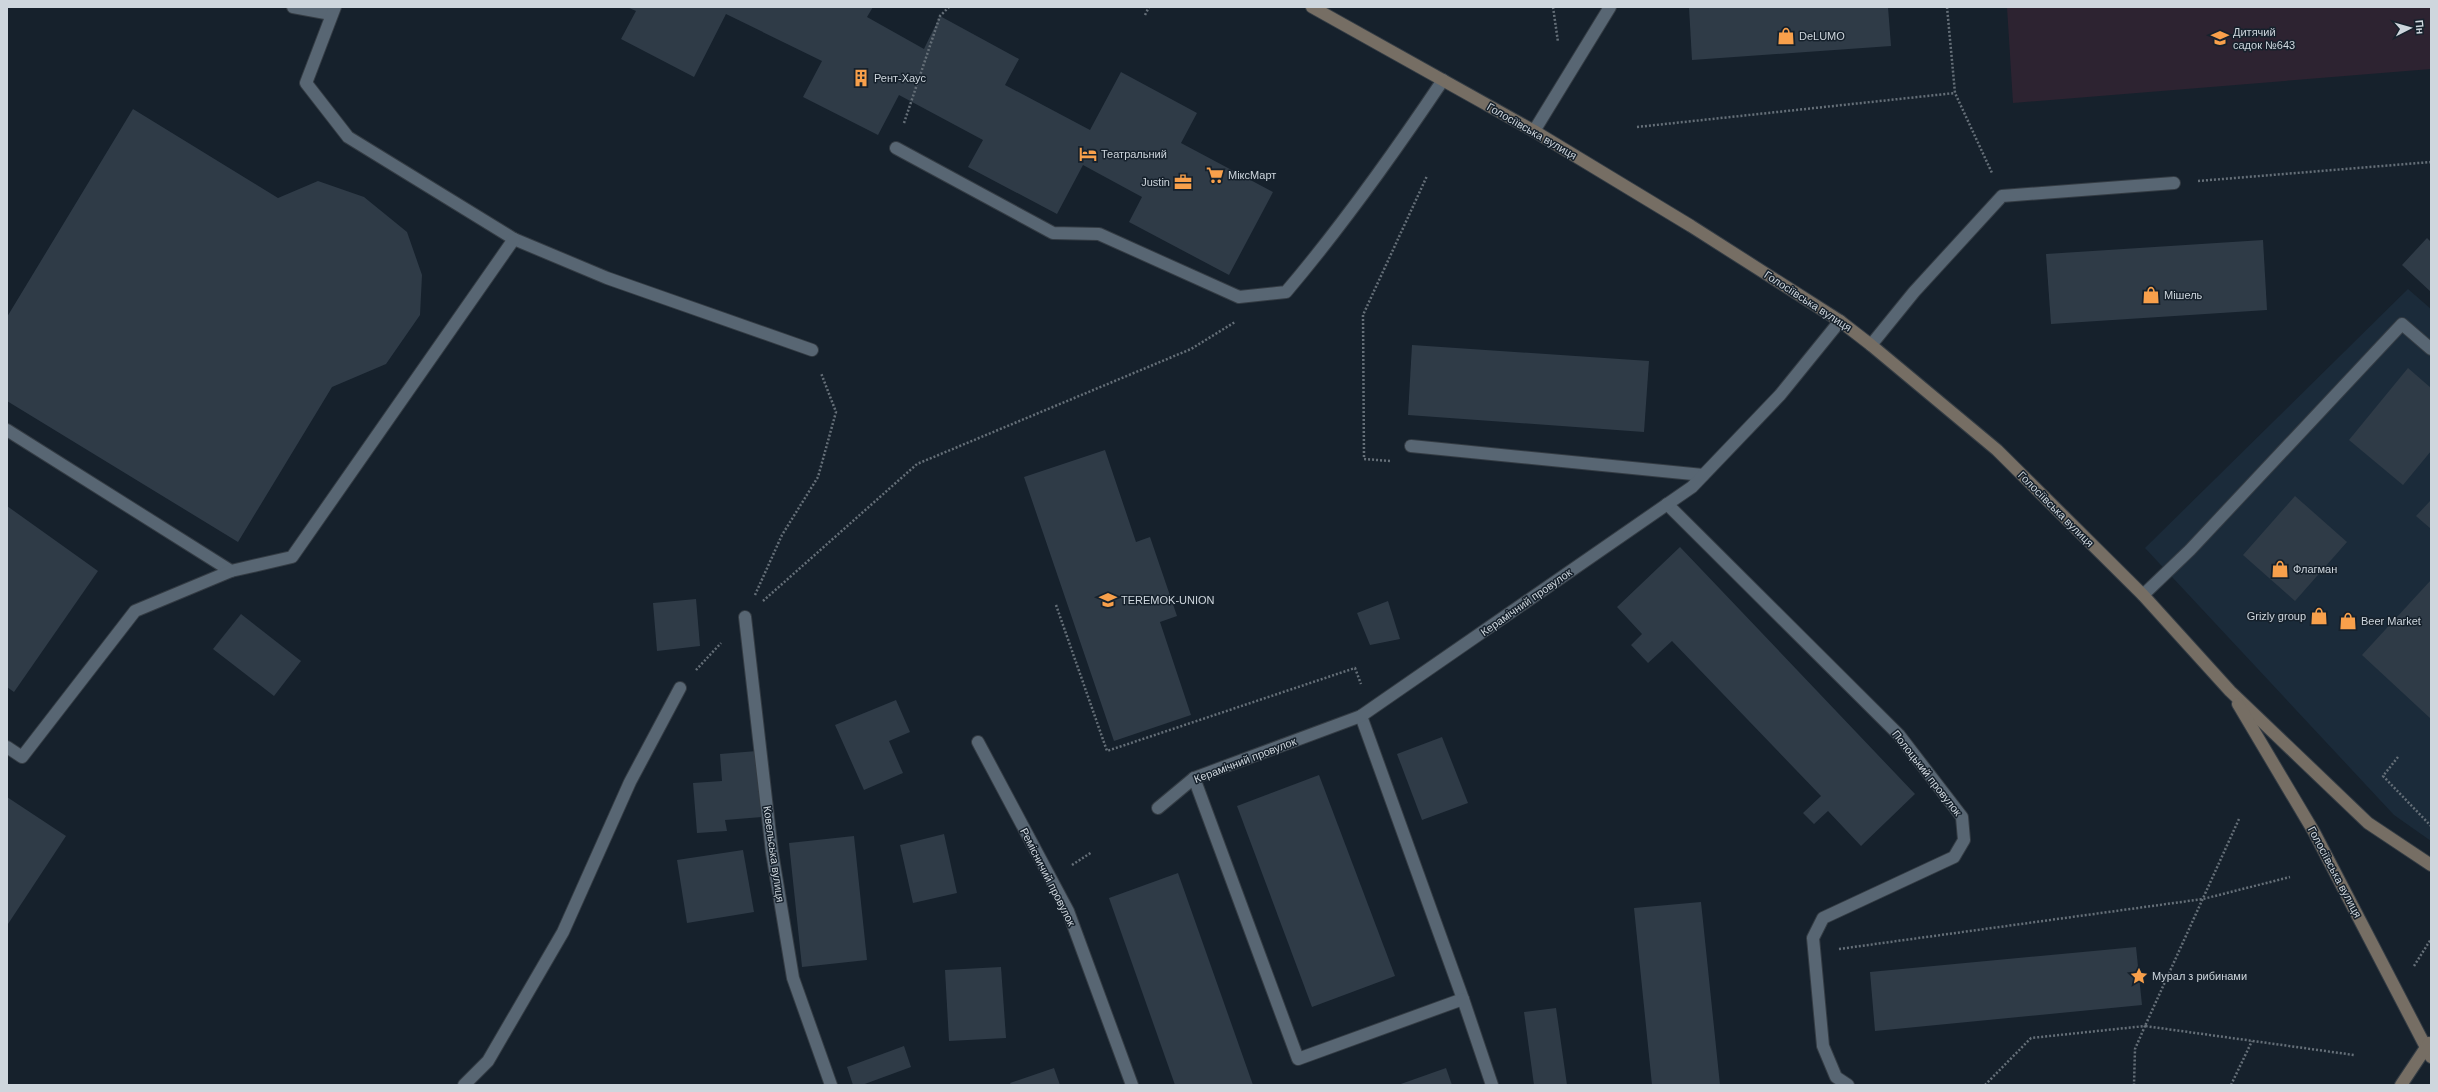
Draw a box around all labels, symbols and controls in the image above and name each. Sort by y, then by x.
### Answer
north arrow [2390,8,2430,48]
text: Пн [2413,19,2427,35]
shop icon: DeLUMO [1776,26,1796,46]
place label: Дитячий садок №643 [2233,26,2295,51]
school or university icon: Дитячий садок №643 [2210,28,2230,48]
place label: DeLUMO [1799,30,1845,42]
building icon: Рент-Хаус [851,68,871,88]
place label: Рент-Хаус [874,72,926,84]
street label: Голосіївська вулиця [1485,100,1579,162]
hotel icon: Театральний [1078,144,1098,164]
place label: Театральний [1101,148,1167,160]
supermarket icon: МіксМарт [1205,165,1225,185]
place label: МіксМарт [1228,169,1276,181]
office icon: Justin [1173,172,1193,192]
place label: Justin [1141,176,1170,188]
street label: Голосіївська вулиця [1762,268,1854,334]
shop icon: Мішель [2141,285,2161,305]
place label: Мішель [2164,289,2203,301]
street label: Голосіївська вулиця [2016,469,2096,549]
shop icon: Флагман [2270,559,2290,579]
place label: Флагман [2293,563,2337,575]
street label: Керамічний провулок [1478,566,1574,638]
school or university icon: TEREMOK-UNION [1098,590,1118,610]
place label: TEREMOK-UNION [1121,594,1215,606]
shop icon: Grizly group [2309,606,2329,626]
place label: Grizly group [2247,610,2306,622]
shop icon: Beer Market [2338,611,2358,631]
place label: Beer Market [2361,615,2421,627]
street label: Полоцький провулок [1890,728,1964,818]
street label: Керамічний провулок [1192,735,1298,785]
street label: Ковельська вулиця [761,805,787,903]
street label: Голосіївська вулиця [2306,824,2364,920]
street label: Ремісничий провулок [1018,826,1078,928]
place icon: Мурал з рибинами [2129,966,2149,986]
place label: Мурал з рибинами [2152,970,2247,982]

